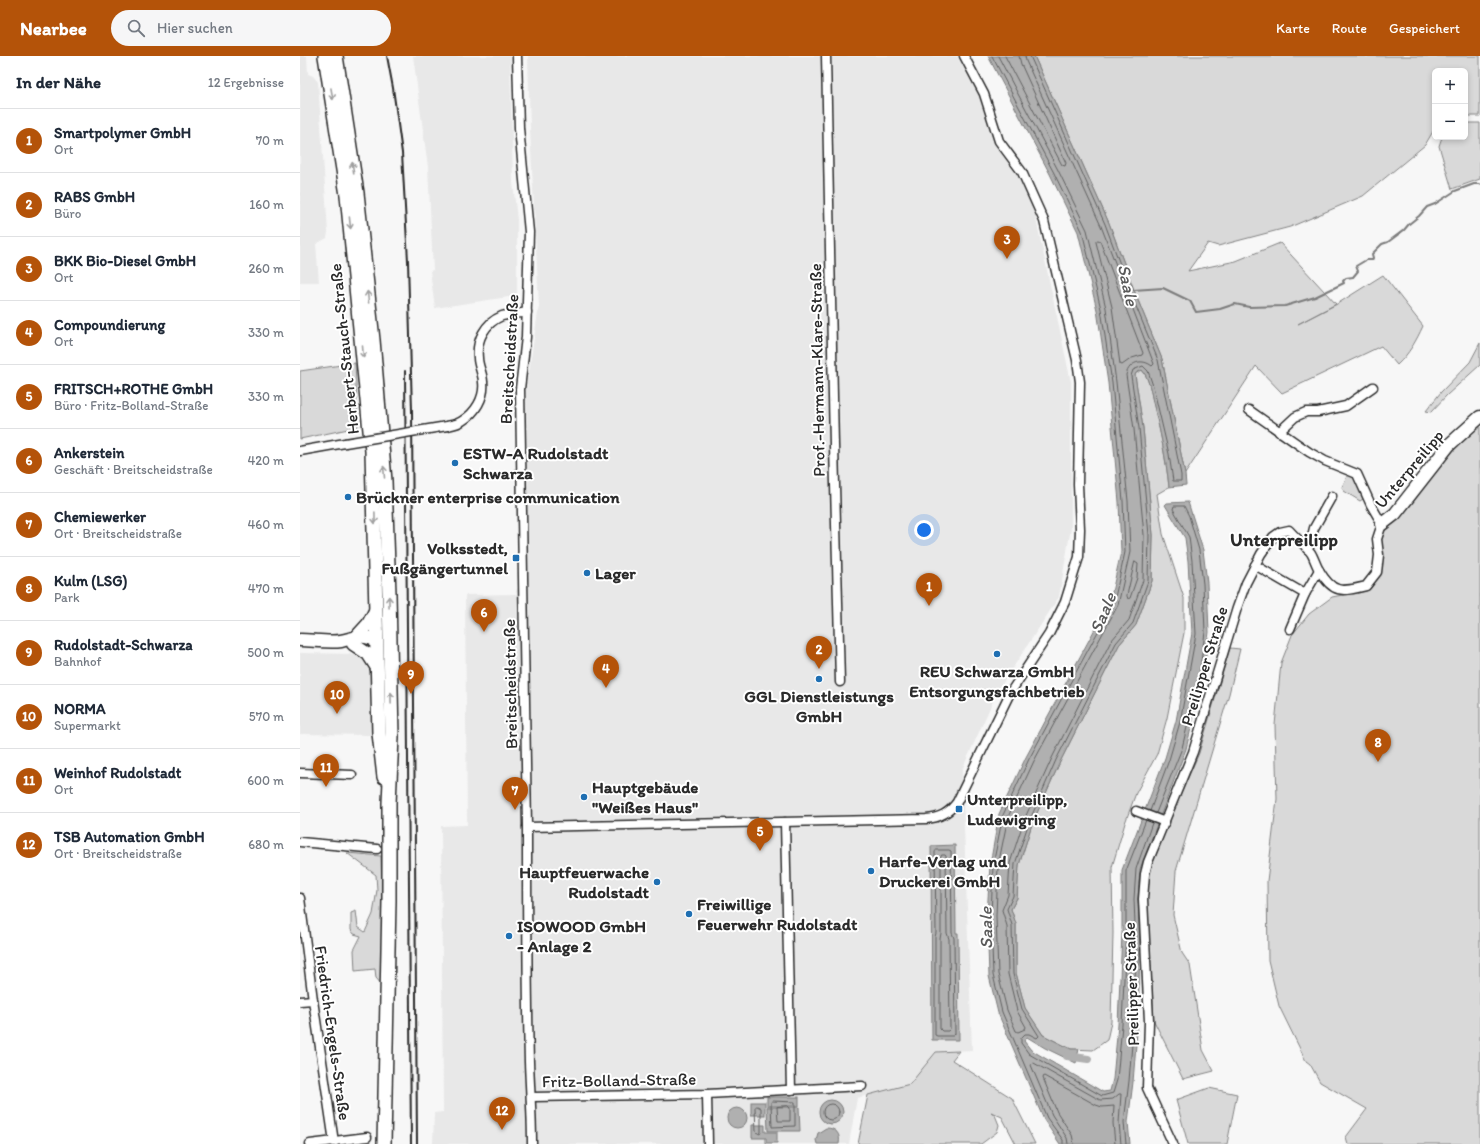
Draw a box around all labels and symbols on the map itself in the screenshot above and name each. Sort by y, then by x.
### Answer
one-way arrow [328,88,336,101]
one-way arrow [349,162,357,175]
one-way arrow [346,216,354,229]
pin: 3 [994,226,1020,259]
water label: Saale [1113,262,1143,309]
street label: Herbert-Stauch-Straße [325,263,363,435]
street label: Prof.-Hermann-Klare-Straße [805,263,829,477]
one-way arrow [365,291,372,304]
street label: Breitscheidstraße [496,293,522,425]
one-way arrow [360,346,367,359]
street label: Unterpreilipp [1370,426,1448,512]
place label: ESTW-A Rudolstadt Schwarza [463,443,609,483]
marker: ESTW-A Rudolstadt Schwarza [450,458,460,468]
one-way arrow [380,466,388,479]
place label: Brückner enterprise communication [356,487,620,508]
marker: Brückner enterprise communication [343,492,353,502]
one-way arrow [371,511,379,524]
your location [914,520,934,540]
district label: Unterpreilipp [1230,528,1338,551]
place label: Volksstedt, Fußgängertunnel [381,538,508,579]
marker: Volksstedt, Fußgängertunnel [511,553,521,563]
place label: Lager [595,563,636,584]
marker: Lager [582,568,592,578]
pin: 1 [916,573,942,606]
water label: Saale [1085,588,1122,637]
one-way arrow [385,596,393,609]
pin: 6 [471,599,497,632]
street label: Preilipper Straße [1176,604,1232,728]
street label: Breitscheidstraße [499,619,521,749]
pin: 2 [806,636,832,669]
marker: REU Schwarza GmbH Entsorgungsfachbetrieb [992,649,1002,659]
pin: 4 [593,655,619,688]
pin: 9 [398,661,424,694]
place label: REU Schwarza GmbH Entsorgungsfachbetrieb [909,661,1085,702]
marker: GGL Dienstleistungs GmbH [814,674,824,684]
pin: 10 [324,681,350,714]
place label: GGL Dienstleistungs GmbH [744,686,894,726]
one-way arrow [387,692,395,705]
pin: 8 [1365,729,1391,762]
pin: 11 [313,754,339,787]
pin: 7 [502,777,528,810]
place label: Hauptgebäude "Weißes Haus" [592,777,698,817]
place label: Unterpreilipp, Ludewigring [967,789,1067,830]
marker: Hauptgebäude "Weißes Haus" [579,792,589,802]
marker: Unterpreilipp, Ludewigring [954,804,964,814]
pin: 5 [747,818,773,851]
place label: Harfe-Verlag und Druckerei GmbH [879,851,1008,891]
place label: Hauptfeuerwache Rudolstadt [519,862,650,902]
marker: Harfe-Verlag und Druckerei GmbH [866,866,876,876]
marker: Hauptfeuerwache Rudolstadt [652,877,662,887]
place label: Freiwillige Feuerwehr Rudolstadt [697,894,858,934]
water label: Saale [975,905,997,949]
marker: Freiwillige Feuerwehr Rudolstadt [684,909,694,919]
place label: ISOWOOD GmbH - Anlage 2 [517,916,646,957]
street label: Preilipper Straße [1119,922,1143,1046]
marker: ISOWOOD GmbH - Anlage 2 [504,931,514,941]
street label: Friedrich-Engels-Straße [311,944,355,1122]
street label: Fritz-Bolland-Straße [542,1069,696,1091]
pin: 12 [489,1097,515,1130]

